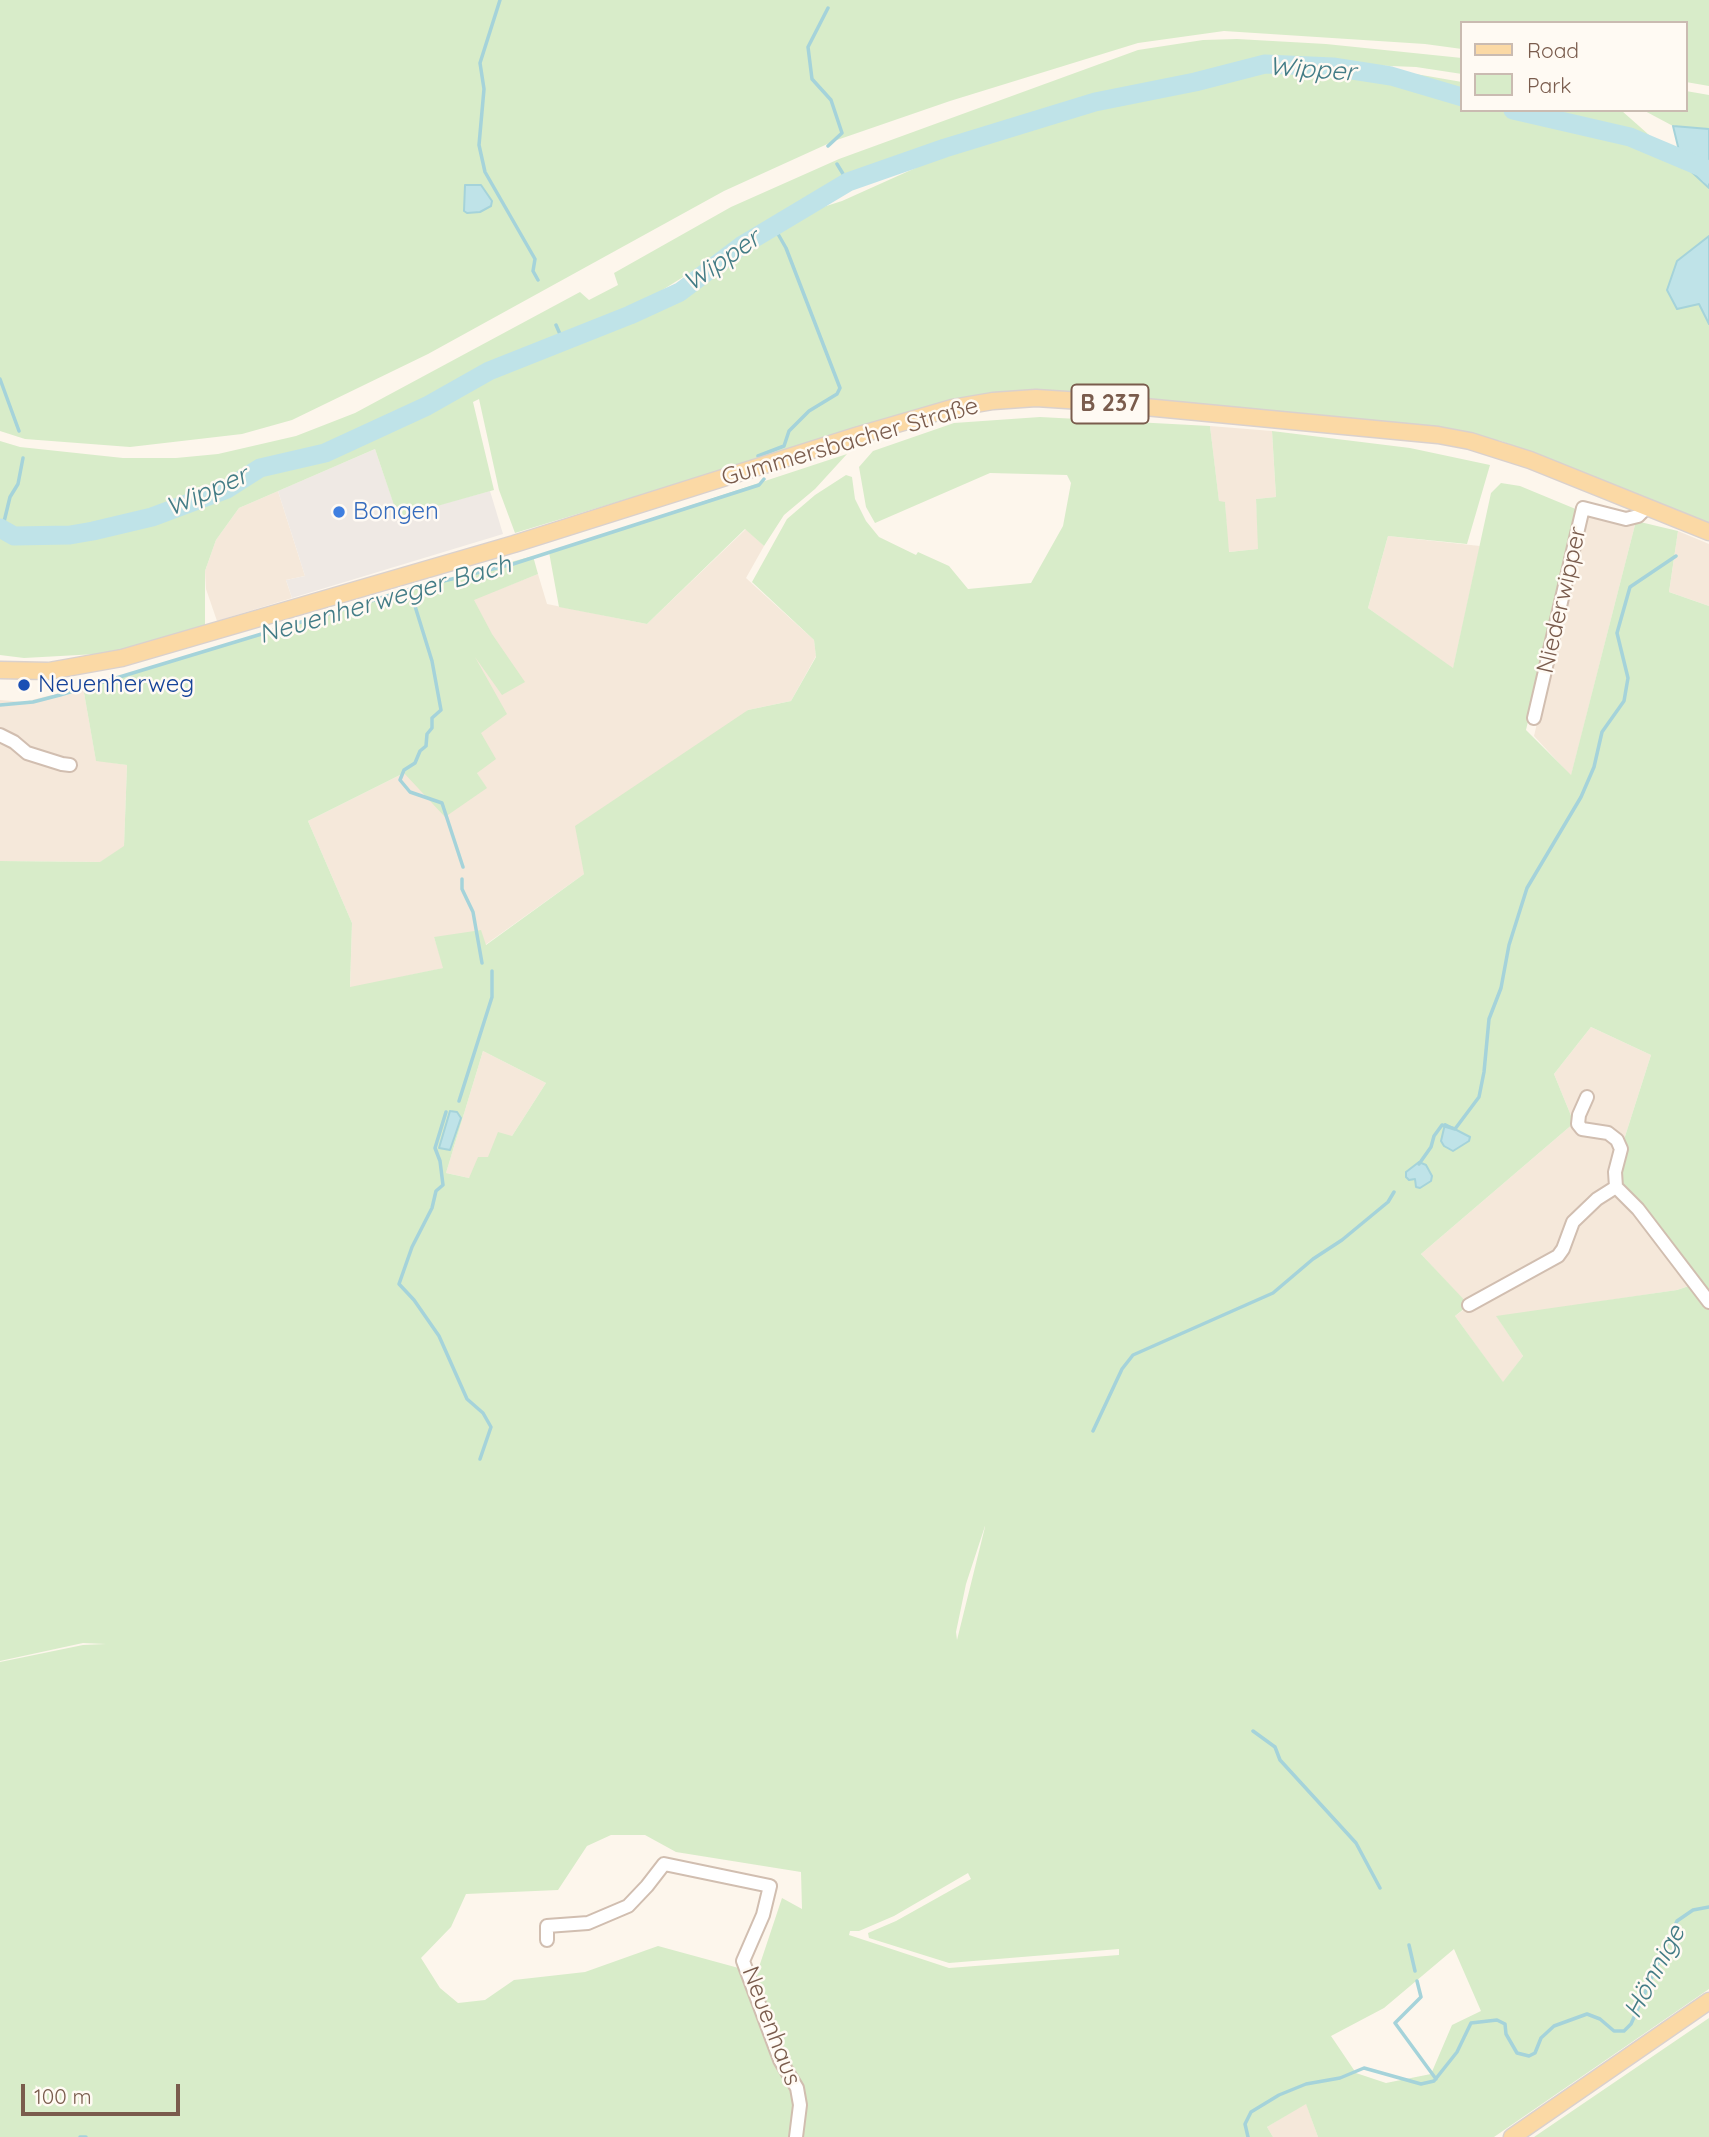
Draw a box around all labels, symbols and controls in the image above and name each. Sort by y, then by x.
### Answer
legend [1460,21,1688,112]
text: Road [1527,37,1579,63]
water label: Wipper [1268,51,1356,89]
text: Park [1527,72,1571,98]
water label: Wipper [677,223,767,299]
road number: B 237 [1072,384,1148,424]
street label: Gummersbacher Straße [718,392,982,492]
water label: Wipper [161,460,253,524]
place label: Bongen [353,498,439,526]
marker: Bongen [331,504,347,520]
street label: Niederwipper [1531,524,1593,676]
water label: Neuenherweger Bach [255,549,515,651]
place label: Neuenherweg [38,671,194,699]
marker: Neuenherweg [16,677,32,693]
water label: Hönnige [1618,1920,1692,2024]
street label: Neuenhaus [735,1963,807,2089]
scale bar [24,2070,184,2114]
text: 100 m [34,2083,92,2109]

